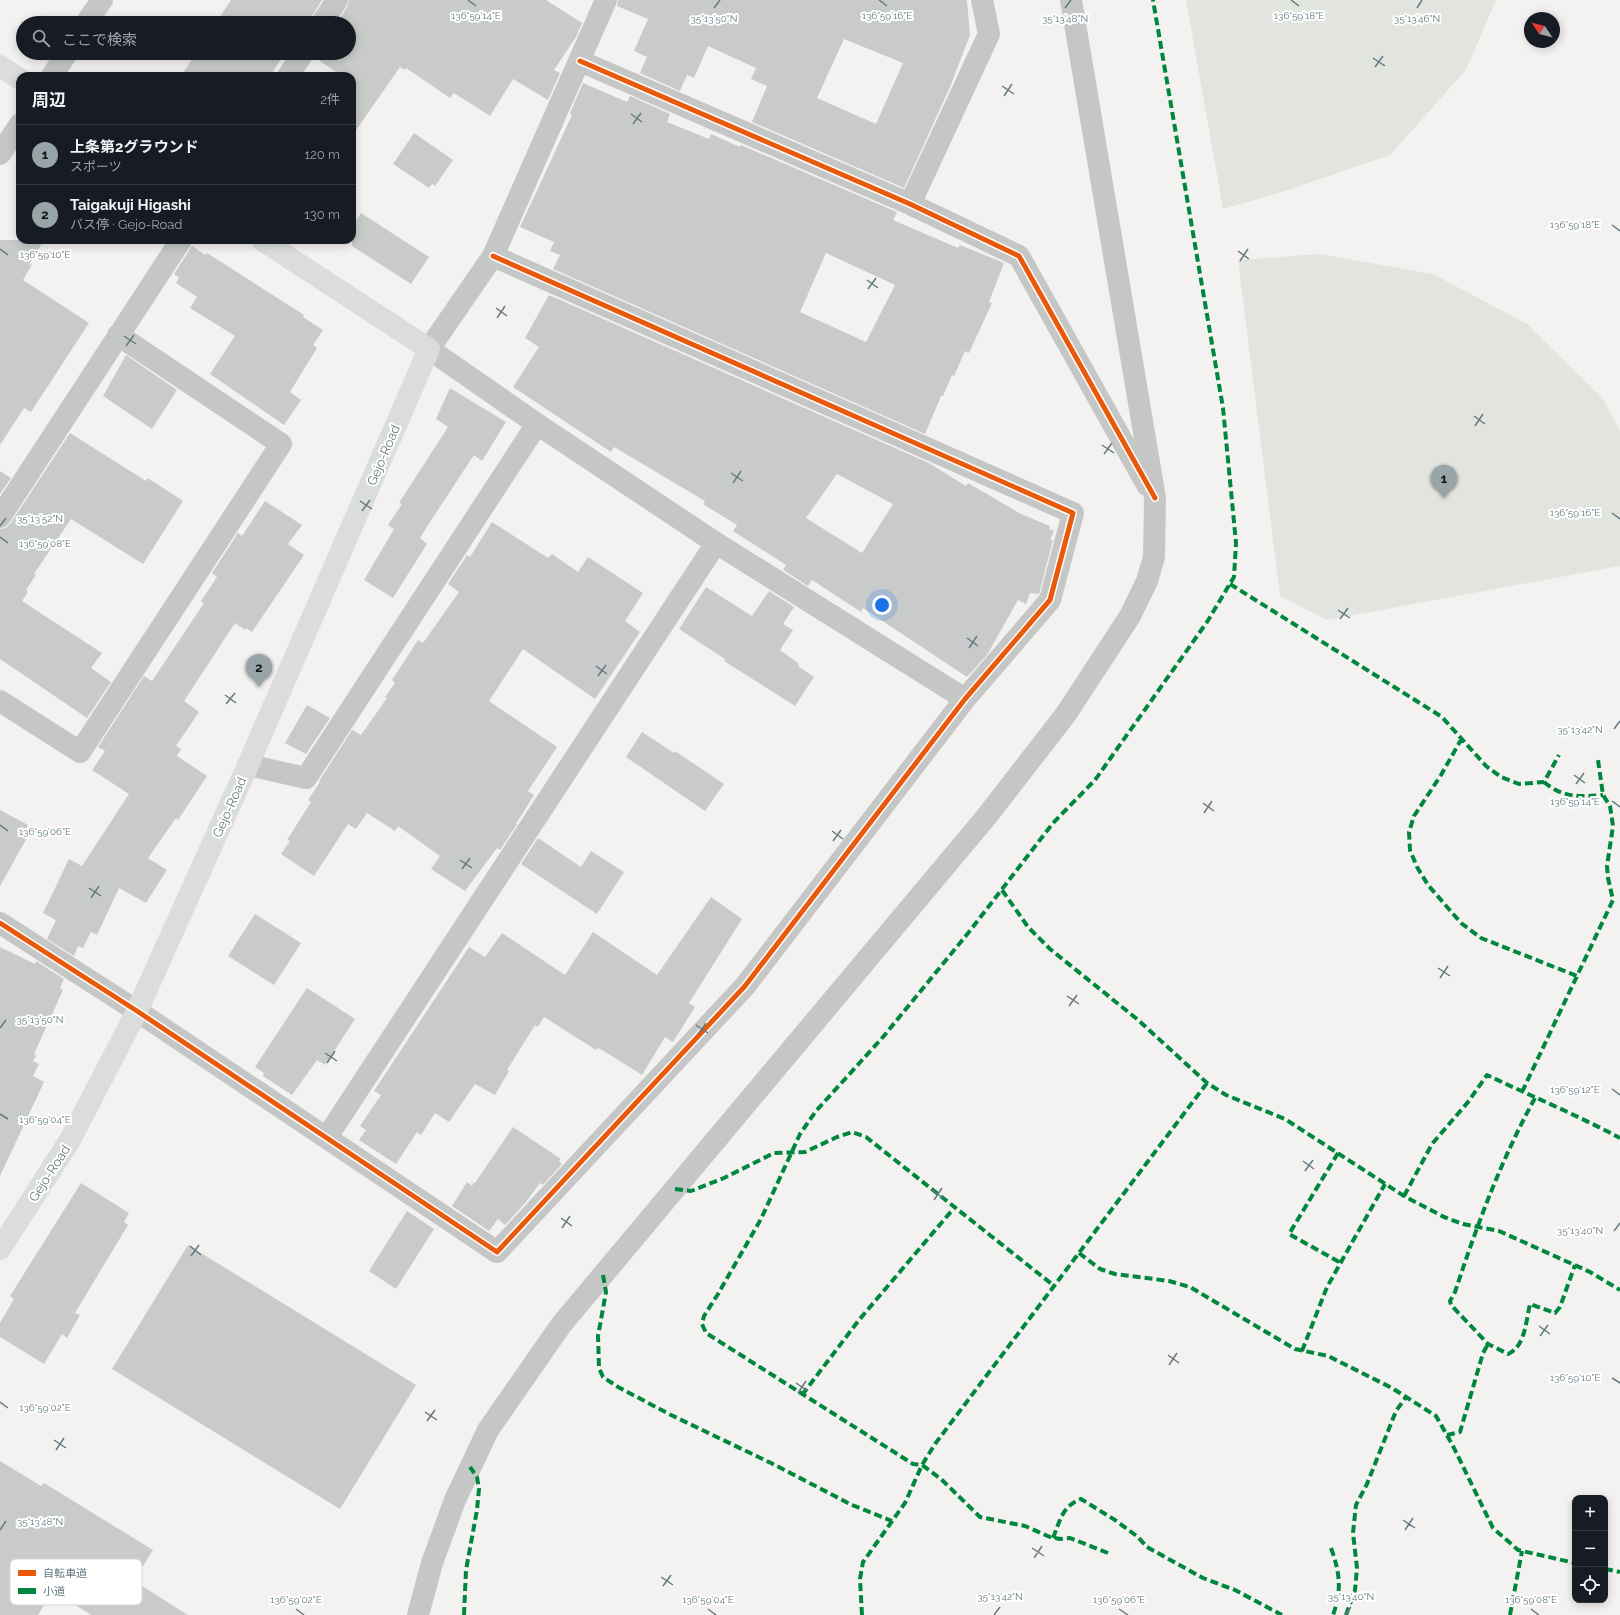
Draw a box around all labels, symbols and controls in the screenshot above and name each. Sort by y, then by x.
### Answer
text: 136°59'14"E [451,10,501,21]
text: 136°59'16"E [862,10,912,21]
text: 136°59'18"E [1274,10,1324,21]
north arrow [1524,12,1560,48]
text: 35°13'50"N [691,13,737,24]
text: 35°13'48"N [1042,13,1088,24]
text: 35°13'46"N [1394,13,1440,24]
search box [16,16,356,60]
icon: search [30,27,52,49]
text: ここで検索 [62,31,137,49]
text: 周辺 [32,90,66,110]
text: 2件 [320,92,340,107]
text: 上条第2グラウンド [70,138,198,156]
text: 1 [42,147,48,162]
text: 120 m [304,147,340,162]
text: スポーツ [70,159,122,174]
text: Taigakuji Higashi [70,196,191,214]
text: 2 [41,207,49,222]
text: 130 m [304,207,340,222]
text: バス停 · Gejo-Road [70,217,182,232]
text: 136°59'18"E [1550,219,1600,230]
text: 136°59'10"E [20,249,70,260]
street label: Gejo-Road [364,423,403,488]
pin: 1 [1431,465,1457,498]
text: 136°59'16"E [1550,507,1600,518]
text: 35°13'52"N [17,513,63,524]
text: 136°59'08"E [19,538,71,549]
your location [872,595,892,615]
pin: 2 [246,654,272,687]
text: 35°13'42"N [1557,724,1603,735]
street label: Gejo-Road [210,775,249,840]
text: 136°59'14"E [1550,796,1600,807]
text: 136°59'06"E [19,826,71,837]
text: 35°13'50"N [17,1014,63,1025]
text: 136°59'12"E [1550,1084,1600,1095]
text: 136°59'04"E [19,1114,71,1125]
street label: Gejo-Road [26,1142,73,1204]
text: 35°13'40"N [1557,1225,1603,1236]
text: 136°59'10"E [1550,1372,1600,1383]
text: 136°59'02"E [19,1402,71,1413]
map controls [1572,1495,1608,1603]
button: + [1572,1495,1608,1531]
text: 35°13'48"N [17,1516,63,1527]
button: − [1572,1531,1608,1567]
legend [10,1559,142,1605]
text: 自転車道 [43,1567,87,1580]
button: locate [1572,1567,1608,1603]
text: 小道 [43,1585,65,1598]
text: 35°13'42"N [977,1591,1023,1602]
text: 35°13'40"N [1328,1591,1374,1602]
text: 136°59'02"E [270,1594,322,1605]
text: 136°59'04"E [682,1594,734,1605]
text: 136°59'06"E [1093,1594,1145,1605]
text: 136°59'08"E [1505,1594,1557,1605]

